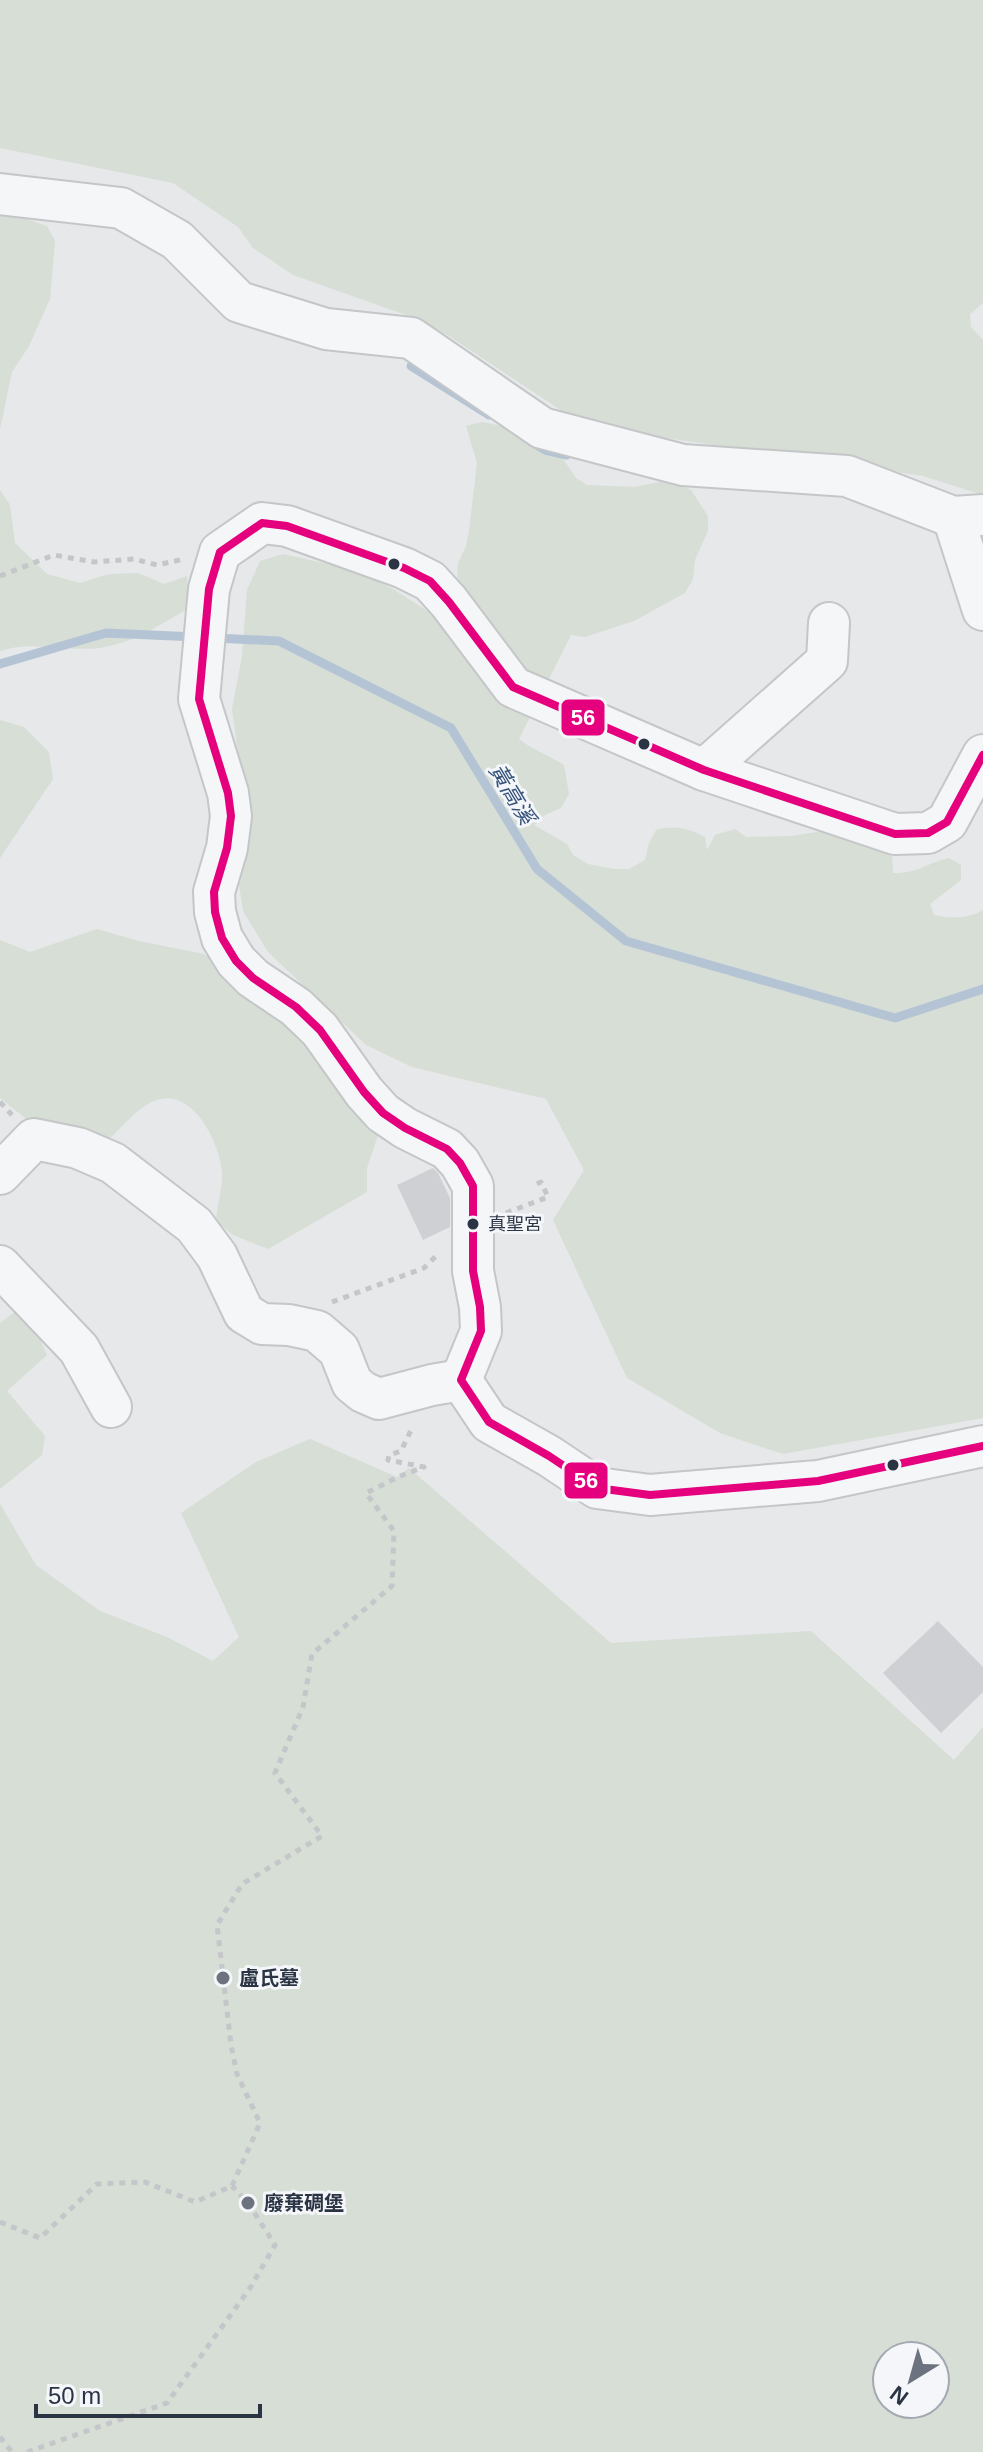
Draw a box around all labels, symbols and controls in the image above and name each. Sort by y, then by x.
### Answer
unlabelled marker [386,556,402,572]
line badge: 56 [560,698,606,737]
text: 56 [571,705,595,730]
unlabelled marker [636,736,652,752]
water label: 黃高溪 [484,759,541,831]
place label: 真聖宮 [488,1214,542,1234]
marker: 真聖宮 [465,1216,481,1232]
unlabelled marker [885,1457,901,1473]
line badge: 56 [563,1461,609,1500]
text: 56 [574,1468,598,1493]
place label: 盧氏墓 [239,1967,299,1989]
marker: 盧氏墓 [214,1969,232,1987]
place label: 廢棄碉堡 [264,2192,344,2214]
marker: 廢棄碉堡 [239,2194,257,2212]
north arrow [871,2340,951,2420]
scale bar [36,2368,260,2418]
text: N [885,2381,913,2410]
text: 50 m [48,2382,101,2409]

